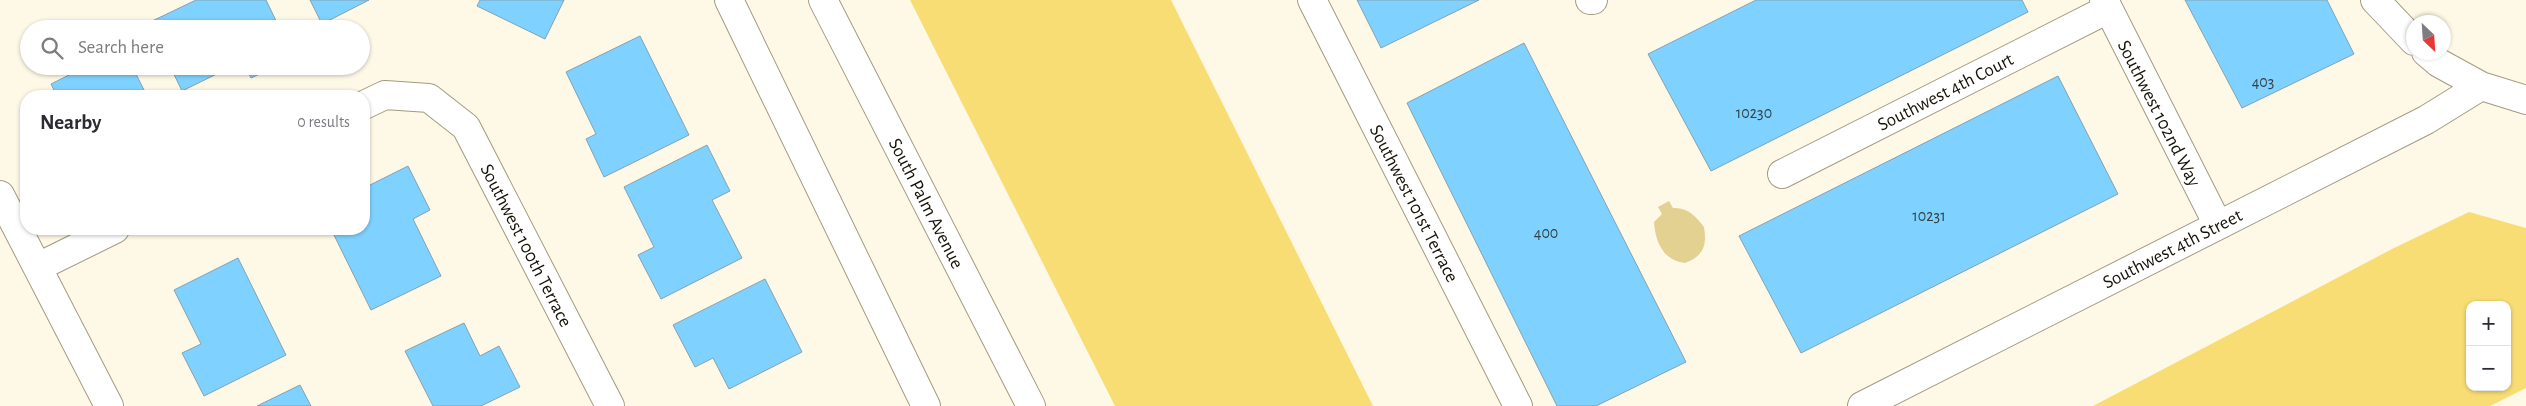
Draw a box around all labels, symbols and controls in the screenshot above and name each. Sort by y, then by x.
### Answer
north arrow [2406,15,2451,60]
search box [20,20,370,75]
icon: search [38,34,66,62]
text: Search here [78,38,164,57]
street label: Southwest 102nd Way [2114,38,2204,190]
street label: Southwest 4th Court [1875,50,2017,135]
house number: 403 [2252,74,2274,90]
house number: 10230 [1736,105,1772,121]
text: Nearby [40,112,101,133]
text: 0 results [297,114,350,130]
street label: Southwest 101st Terrace [1366,122,1462,285]
street label: South Palm Avenue [885,136,967,272]
street label: Southwest 100th Terrace [476,161,575,330]
street label: Southwest 4th Street [2100,206,2245,293]
house number: 10231 [1912,208,1946,224]
house number: 400 [1534,225,1558,241]
map controls [2466,301,2511,391]
button: + [2466,301,2511,346]
button: − [2466,346,2511,391]

